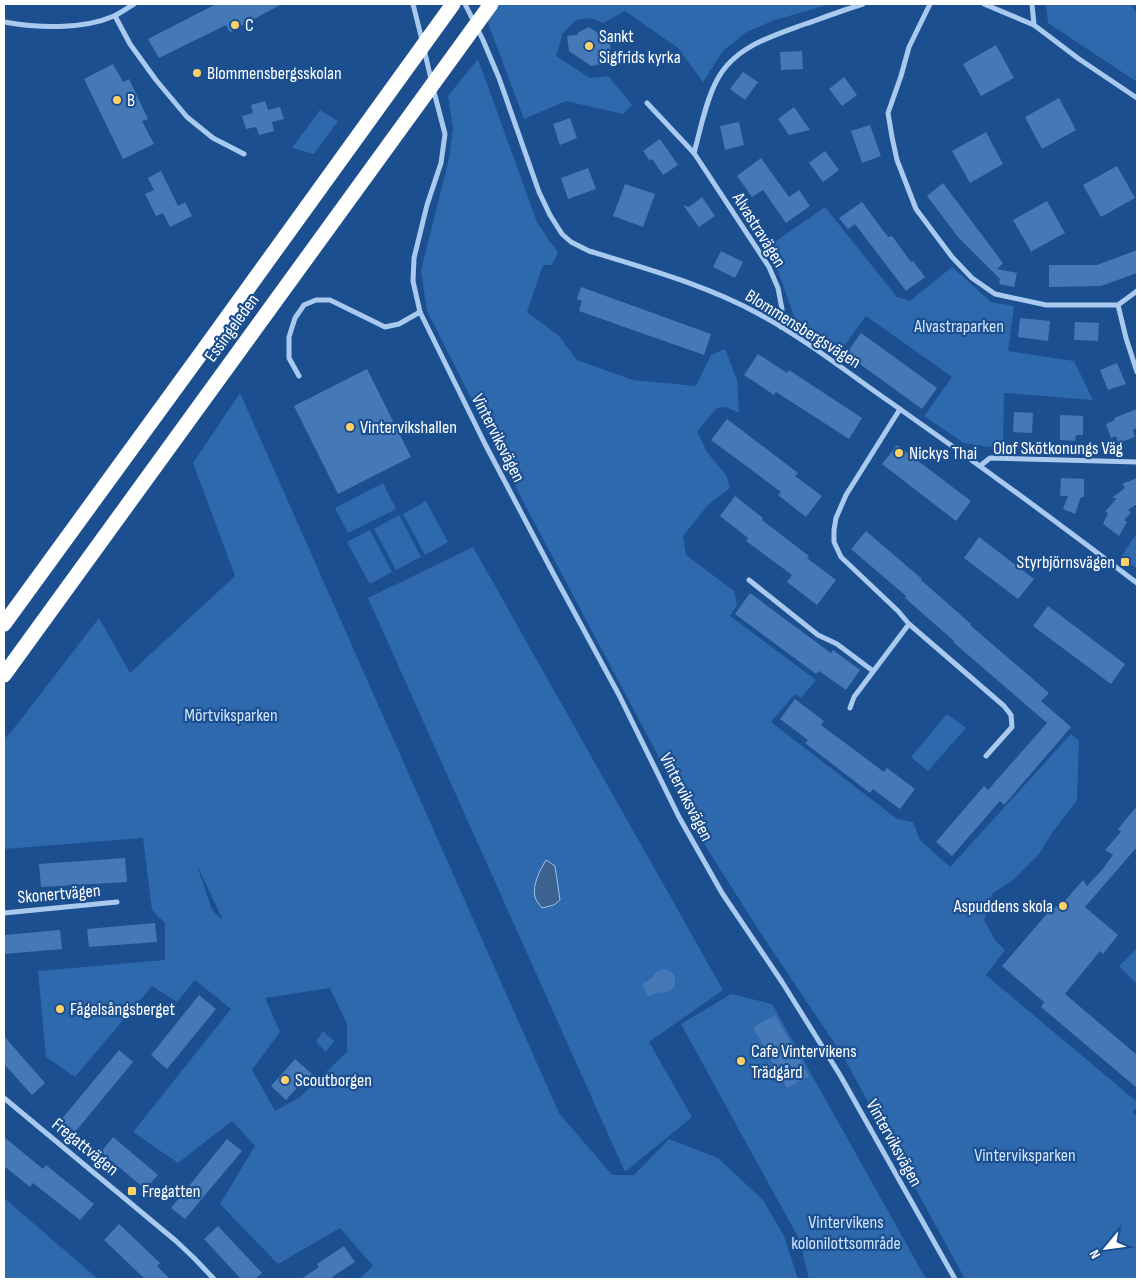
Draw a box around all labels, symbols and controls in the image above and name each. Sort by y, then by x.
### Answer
place label: C [245,15,254,36]
marker: C [229,19,241,31]
place label: Sankt Sigfrids kyrka [599,26,681,68]
marker: Sankt Sigfrids kyrka [583,40,595,52]
place label: Blommensbergsskolan [207,63,342,84]
marker: Blommensbergsskolan [191,67,203,79]
place label: B [127,90,135,111]
marker: B [111,94,123,106]
street label: Alvastravägen [727,188,790,271]
street label: Blommensbergsvägen [741,285,865,373]
street label: Essingeleden [200,290,264,366]
park label: Alvastraparken [913,316,1004,337]
street label: Vinterviksvägen [467,390,529,486]
place label: Vintervikshallen [360,417,457,438]
marker: Vintervikshallen [344,421,356,433]
street label: Olof Skötkonungs Väg [993,438,1123,459]
place label: Nickys Thai [909,443,977,464]
marker: Nickys Thai [893,447,905,459]
place label: Styrbjörnsvägen [1017,552,1115,573]
marker: Styrbjörnsvägen [1119,556,1131,568]
park label: Mörtviksparken [184,705,278,726]
street label: Vinterviksvägen [655,749,717,845]
street label: Skonertvägen [17,880,101,908]
place label: Aspuddens skola [953,896,1053,917]
marker: Aspuddens skola [1057,900,1069,912]
place label: Fågelsångsberget [70,999,175,1020]
marker: Fågelsångsberget [54,1003,66,1015]
place label: Cafe Vintervikens Trädgård [751,1041,857,1083]
marker: Cafe Vintervikens Trädgård [735,1055,747,1067]
place label: Scoutborgen [295,1070,372,1091]
marker: Scoutborgen [279,1074,291,1086]
street label: Vinterviksvägen [861,1096,927,1190]
street label: Fregattvägen [48,1114,122,1180]
park label: Vinterviksparken [974,1145,1076,1166]
place label: Fregatten [142,1181,201,1202]
marker: Fregatten [126,1185,138,1197]
park label: Vintervikens kolonilottsområde [791,1212,901,1254]
north arrow [1081,1223,1131,1273]
text: N [1086,1247,1104,1261]

